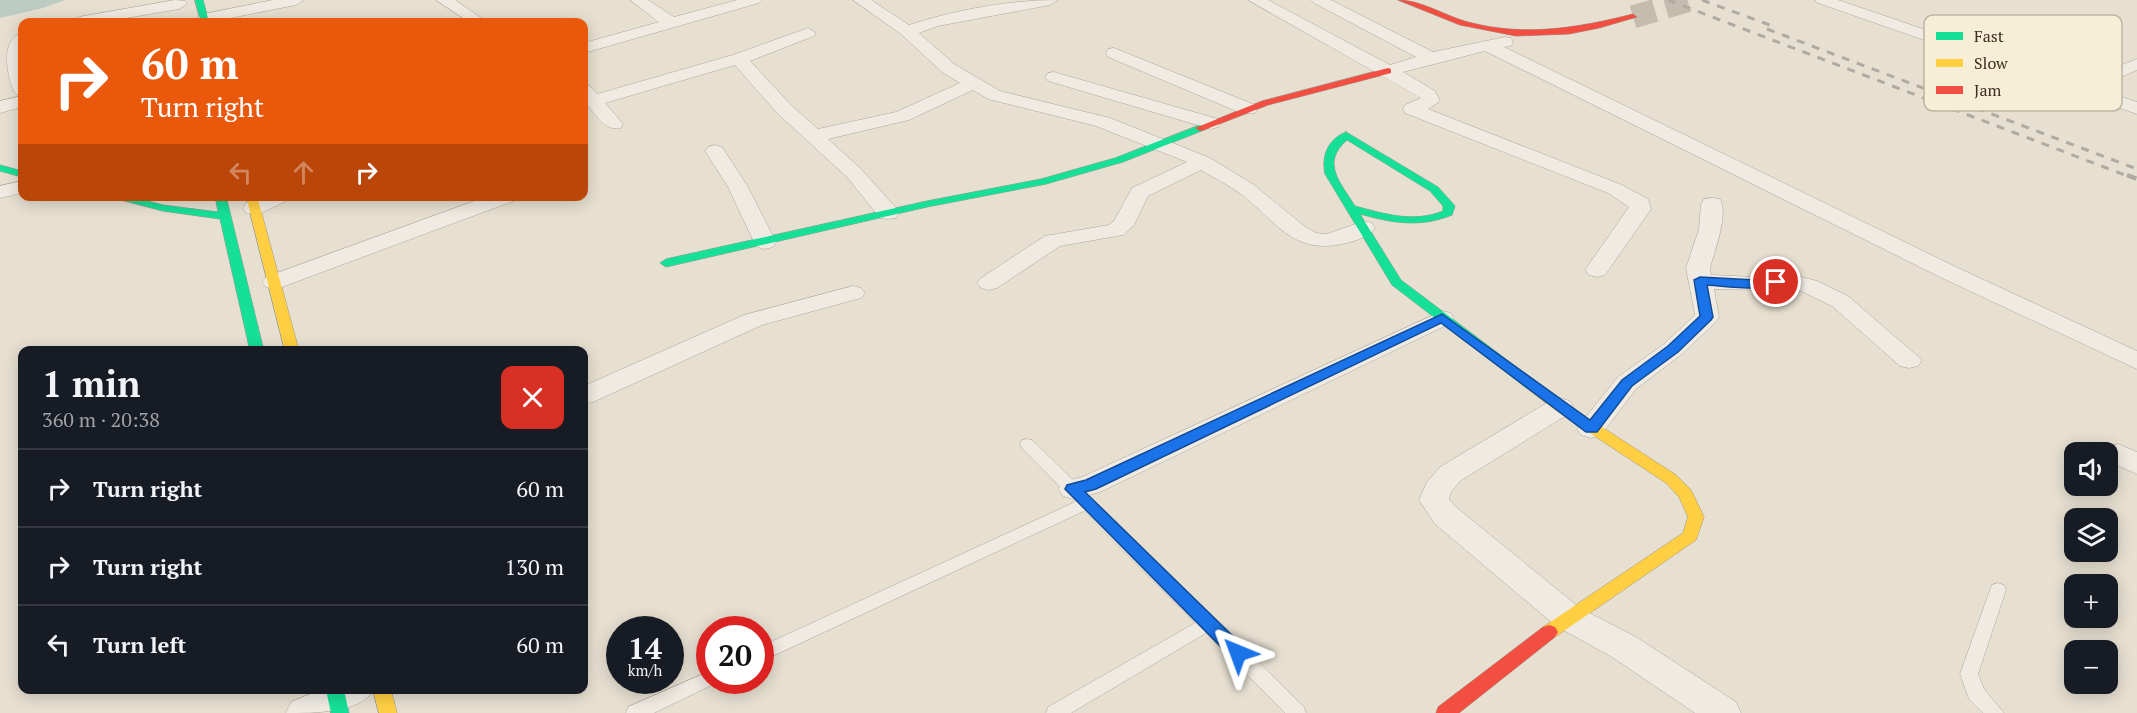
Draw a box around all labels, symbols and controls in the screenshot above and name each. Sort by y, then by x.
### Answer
legend [1924,15,2122,111]
text: Fast [1974,25,2004,47]
text: 60 m [141,35,239,91]
icon: right [42,42,120,120]
text: Slow [1974,52,2008,74]
text: Jam [1974,79,2002,101]
text: Turn right [141,89,264,125]
icon: left [224,156,257,189]
icon: ahead [287,156,320,189]
icon: right [350,156,383,189]
pin [1750,256,1801,307]
icon: arrive [1759,265,1792,298]
text: 1 min [42,360,140,407]
button: close [501,366,564,429]
text: 360 m · 20:38 [42,406,160,433]
map controls [2064,442,2118,694]
button: sound [2064,442,2118,496]
icon: right [42,472,75,505]
text: Turn right [93,474,202,503]
text: 60 m [516,474,564,503]
button: layers [2064,508,2118,562]
icon: right [42,550,75,583]
text: Turn right [93,552,202,581]
text: 130 m [504,552,564,581]
button: + [2064,574,2118,628]
speed limit sign: 20 [696,616,774,694]
position arrow [1206,621,1270,685]
icon: left [42,628,75,661]
text: 14 [628,628,662,668]
text: Turn left [93,630,186,659]
text: 60 m [516,630,564,659]
button: − [2064,640,2118,694]
text: km/h [628,660,662,680]

